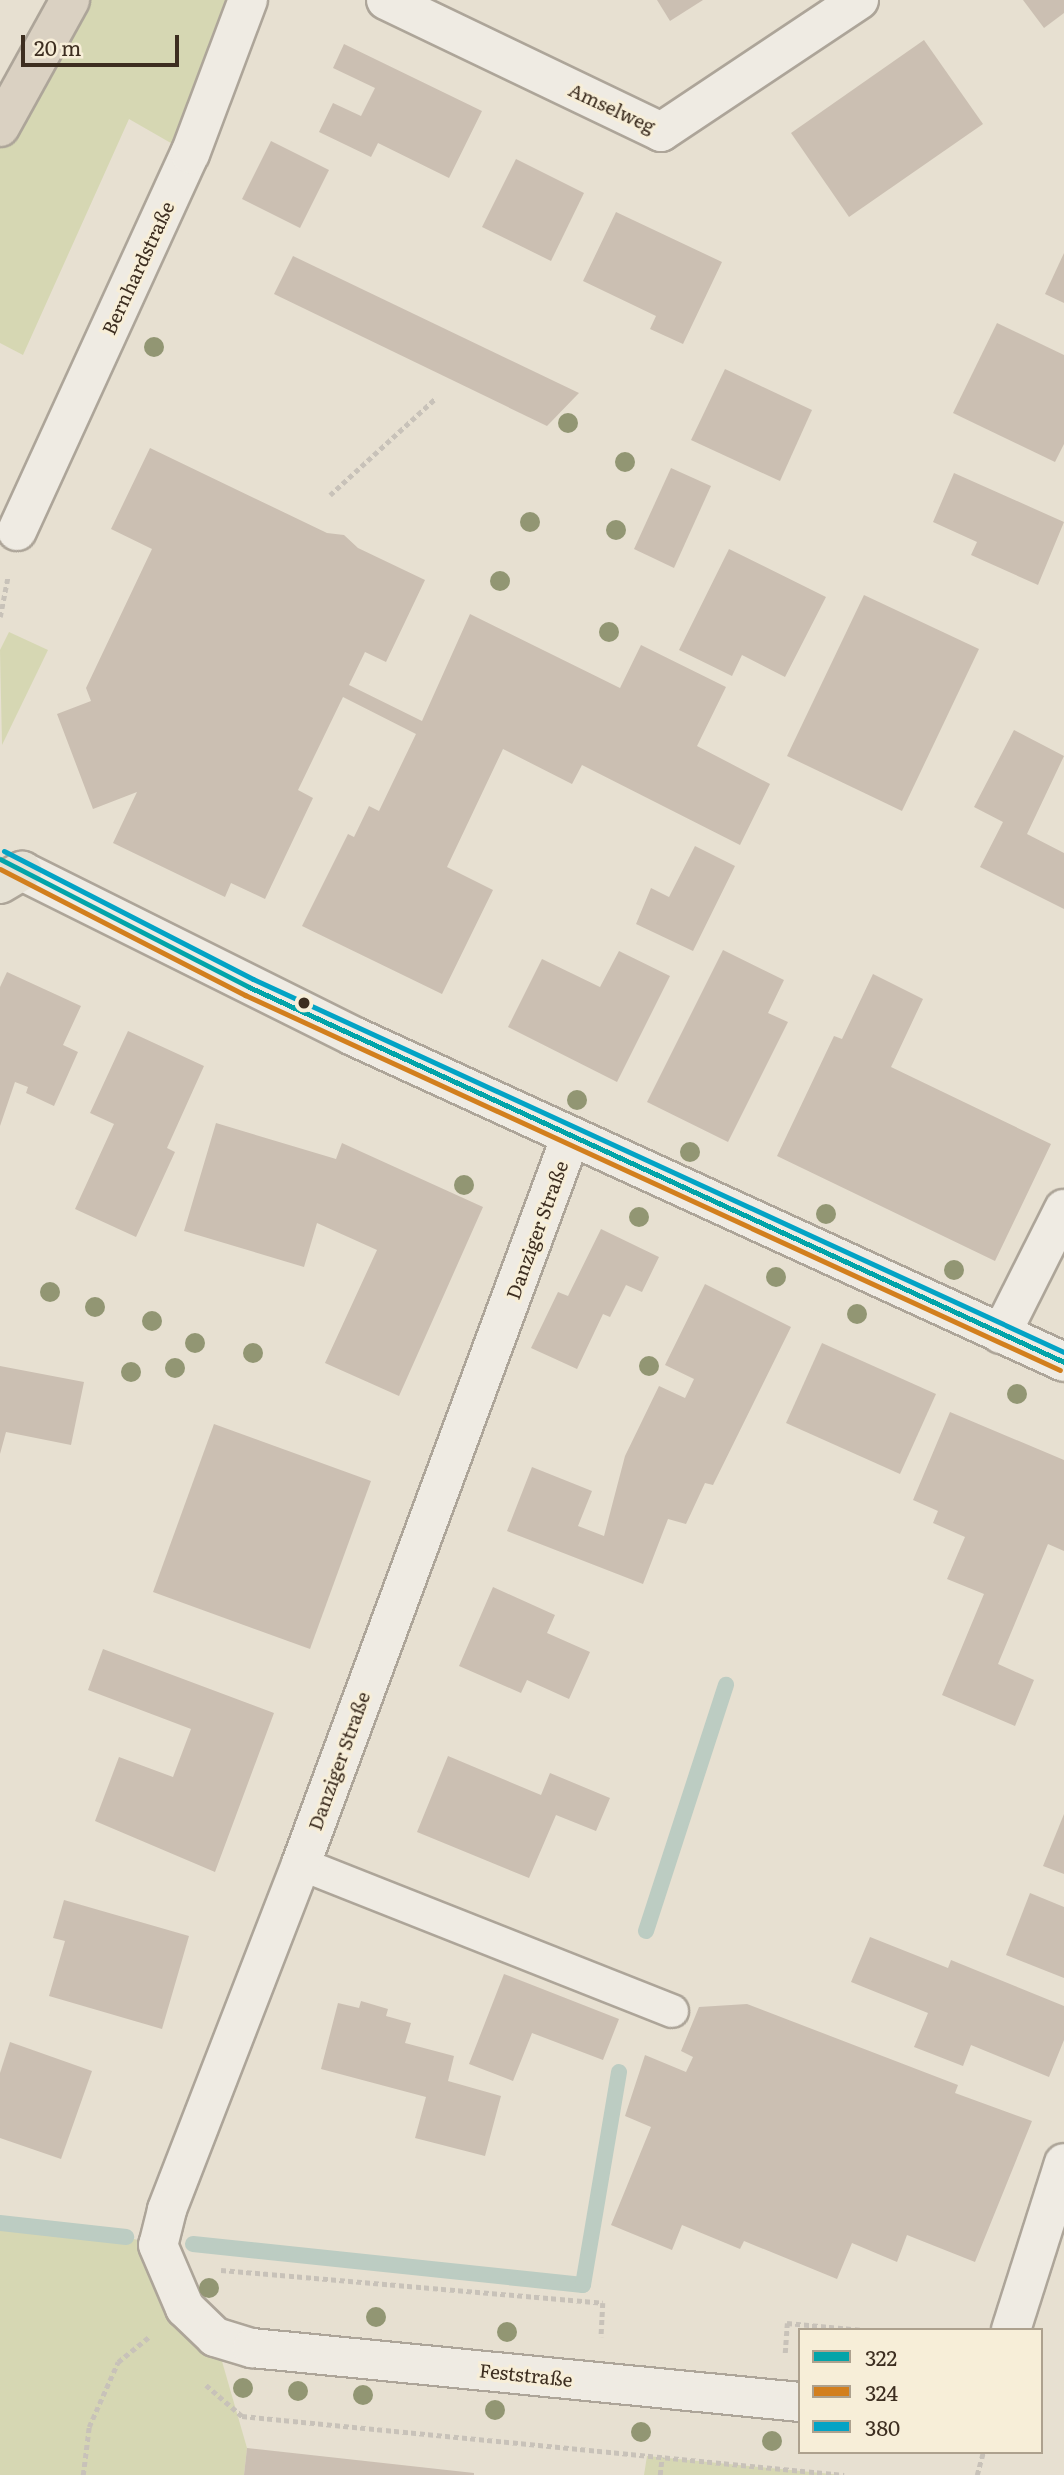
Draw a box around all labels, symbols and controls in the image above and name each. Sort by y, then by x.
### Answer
scale bar [24,21,182,65]
text: 20 m [34,31,81,62]
street label: Amselweg [565,78,659,138]
street label: Bernhardstraße [97,198,179,338]
unlabelled marker [297,996,311,1010]
street label: Danziger Straße [501,1158,573,1302]
street label: Danziger Straße [303,1689,375,1833]
legend [798,2328,1043,2454]
text: 322 [865,2341,897,2372]
street label: Feststraße [478,2359,574,2391]
text: 324 [865,2376,898,2407]
text: 380 [865,2411,900,2442]

